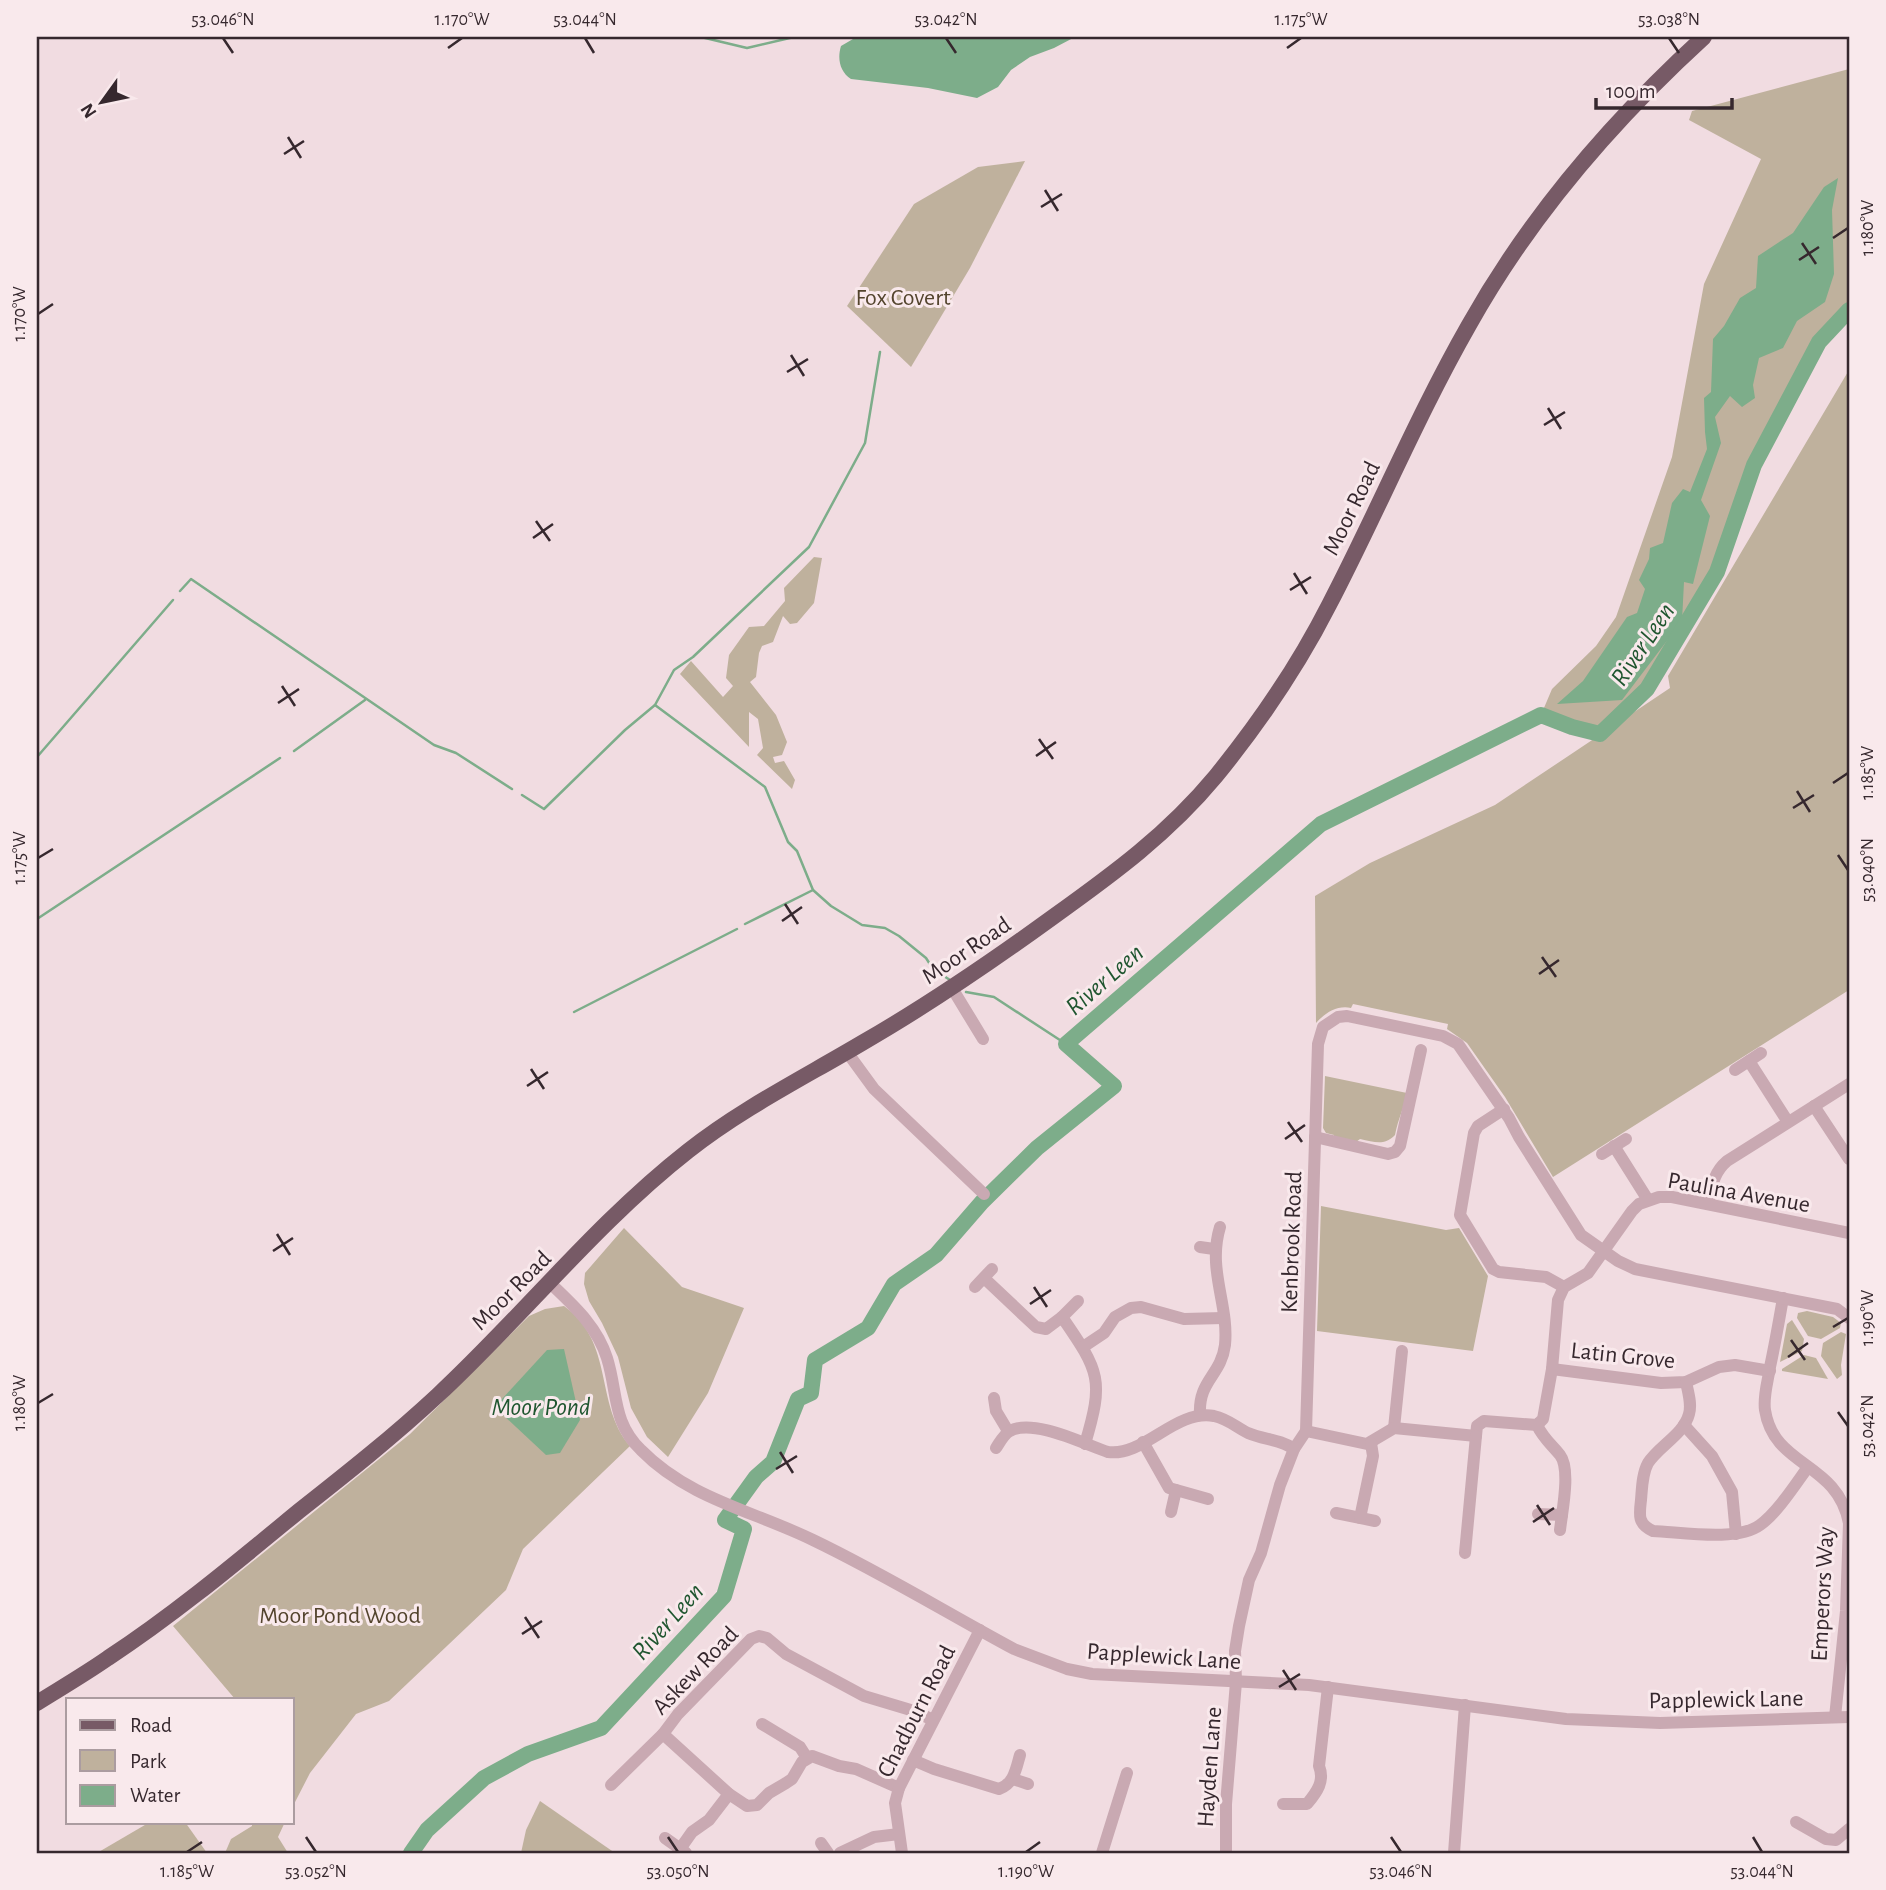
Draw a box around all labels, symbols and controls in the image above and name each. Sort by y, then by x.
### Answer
text: 53.046°N [191,11,255,29]
text: 1.170°W [434,11,490,29]
text: 53.044°N [553,11,617,29]
text: 53.042°N [915,11,977,29]
text: 1.175°W [1274,11,1328,29]
text: 53.038°N [1638,11,1700,29]
north arrow [66,66,136,136]
scale bar [1596,66,1732,110]
text: 100 m [1606,81,1656,102]
text: N [77,100,101,121]
text: 1.180°W [1859,200,1877,256]
text: 1.170°W [11,286,29,342]
park label: Fox Covert [855,286,951,310]
street label: Moor Road [1319,458,1385,559]
water label: River Leen [1606,599,1680,691]
text: 1.185°W [1859,746,1877,800]
text: 1.175°W [11,831,29,885]
text: 53.040°N [1859,838,1877,902]
street label: Moor Road [918,913,1015,989]
water label: River Leen [1061,939,1148,1020]
street label: Paulina Avenue [1666,1169,1812,1217]
street label: Kenbrook Road [1278,1171,1306,1313]
street label: Moor Road [467,1246,556,1335]
text: 1.190°W [1859,1290,1877,1346]
street label: Latin Grove [1569,1339,1676,1373]
text: 1.180°W [11,1375,29,1431]
water label: Moor Pond [492,1394,591,1420]
text: 53.042°N [1859,1395,1877,1457]
street label: Emperors Way [1807,1526,1839,1662]
water label: River Leen [627,1578,709,1665]
park label: Moor Pond Wood [259,1604,421,1628]
street label: Askew Road [648,1622,743,1719]
street label: Papplewick Lane [1086,1640,1242,1674]
street label: Chadburn Road [873,1642,960,1781]
street label: Papplewick Lane [1648,1687,1804,1713]
legend [66,1698,294,1824]
street label: Hayden Lane [1194,1706,1226,1828]
text: Road [130,1715,172,1736]
text: Park [130,1751,167,1772]
text: Water [130,1785,180,1806]
text: 1.185°W [160,1863,214,1881]
text: 53.052°N [285,1863,347,1881]
text: 53.050°N [646,1863,710,1881]
text: 1.190°W [998,1863,1054,1881]
text: 53.046°N [1369,1863,1433,1881]
text: 53.044°N [1730,1863,1794,1881]

